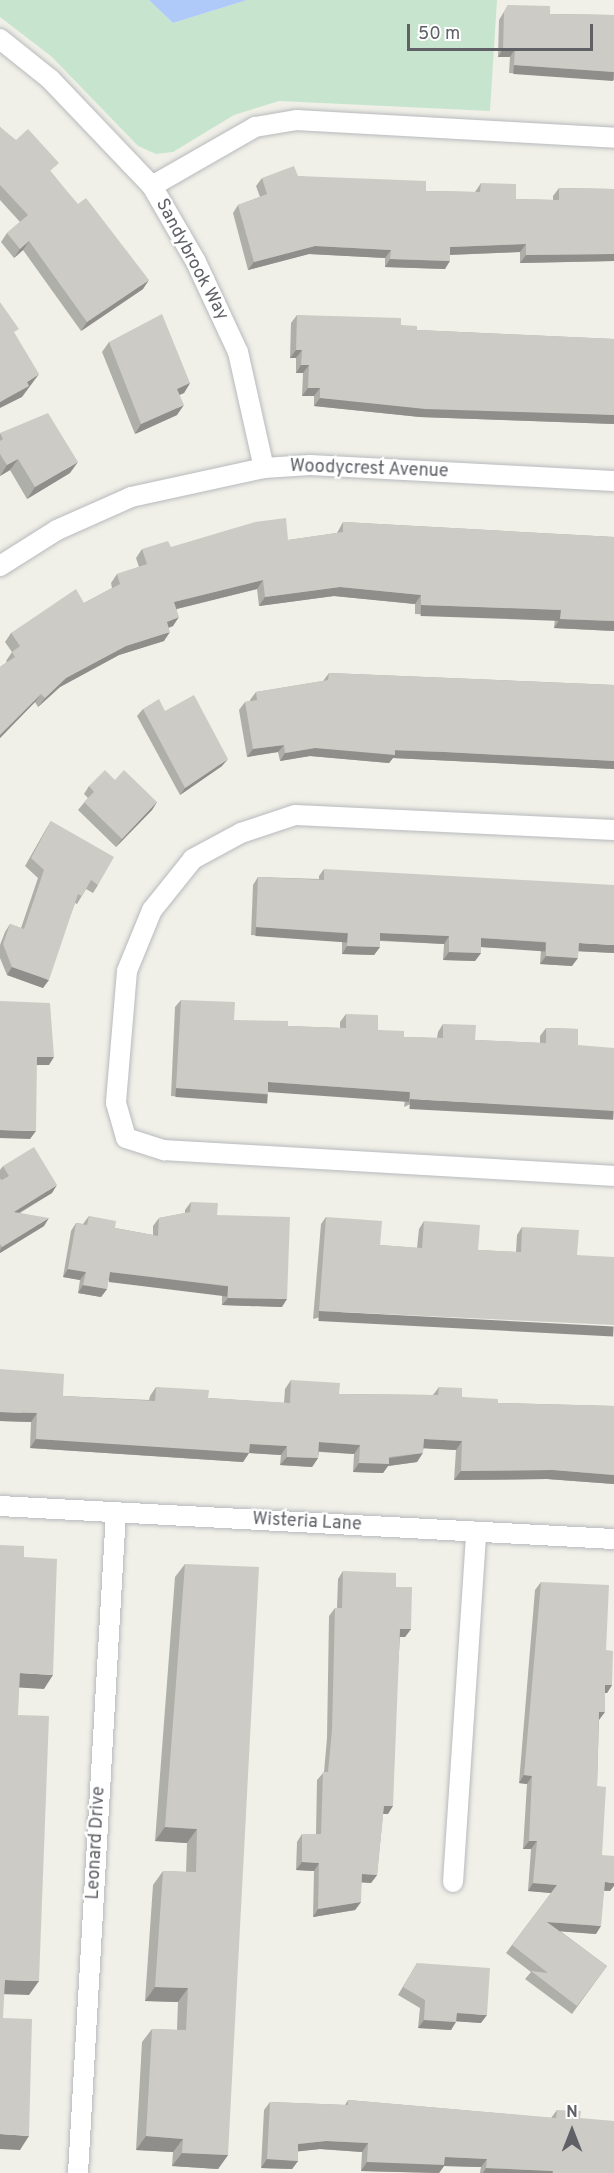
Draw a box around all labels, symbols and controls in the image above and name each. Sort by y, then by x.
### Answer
scale bar [410,12,596,50]
text: 50 m [418,23,460,46]
street label: Sandybrook Way [150,195,232,325]
street label: Woodycrest Avenue [289,456,449,484]
street label: Wisteria Lane [252,1509,362,1537]
street label: Leonard Drive [83,1786,111,1900]
north arrow [542,2101,602,2161]
text: N [566,2103,578,2123]

